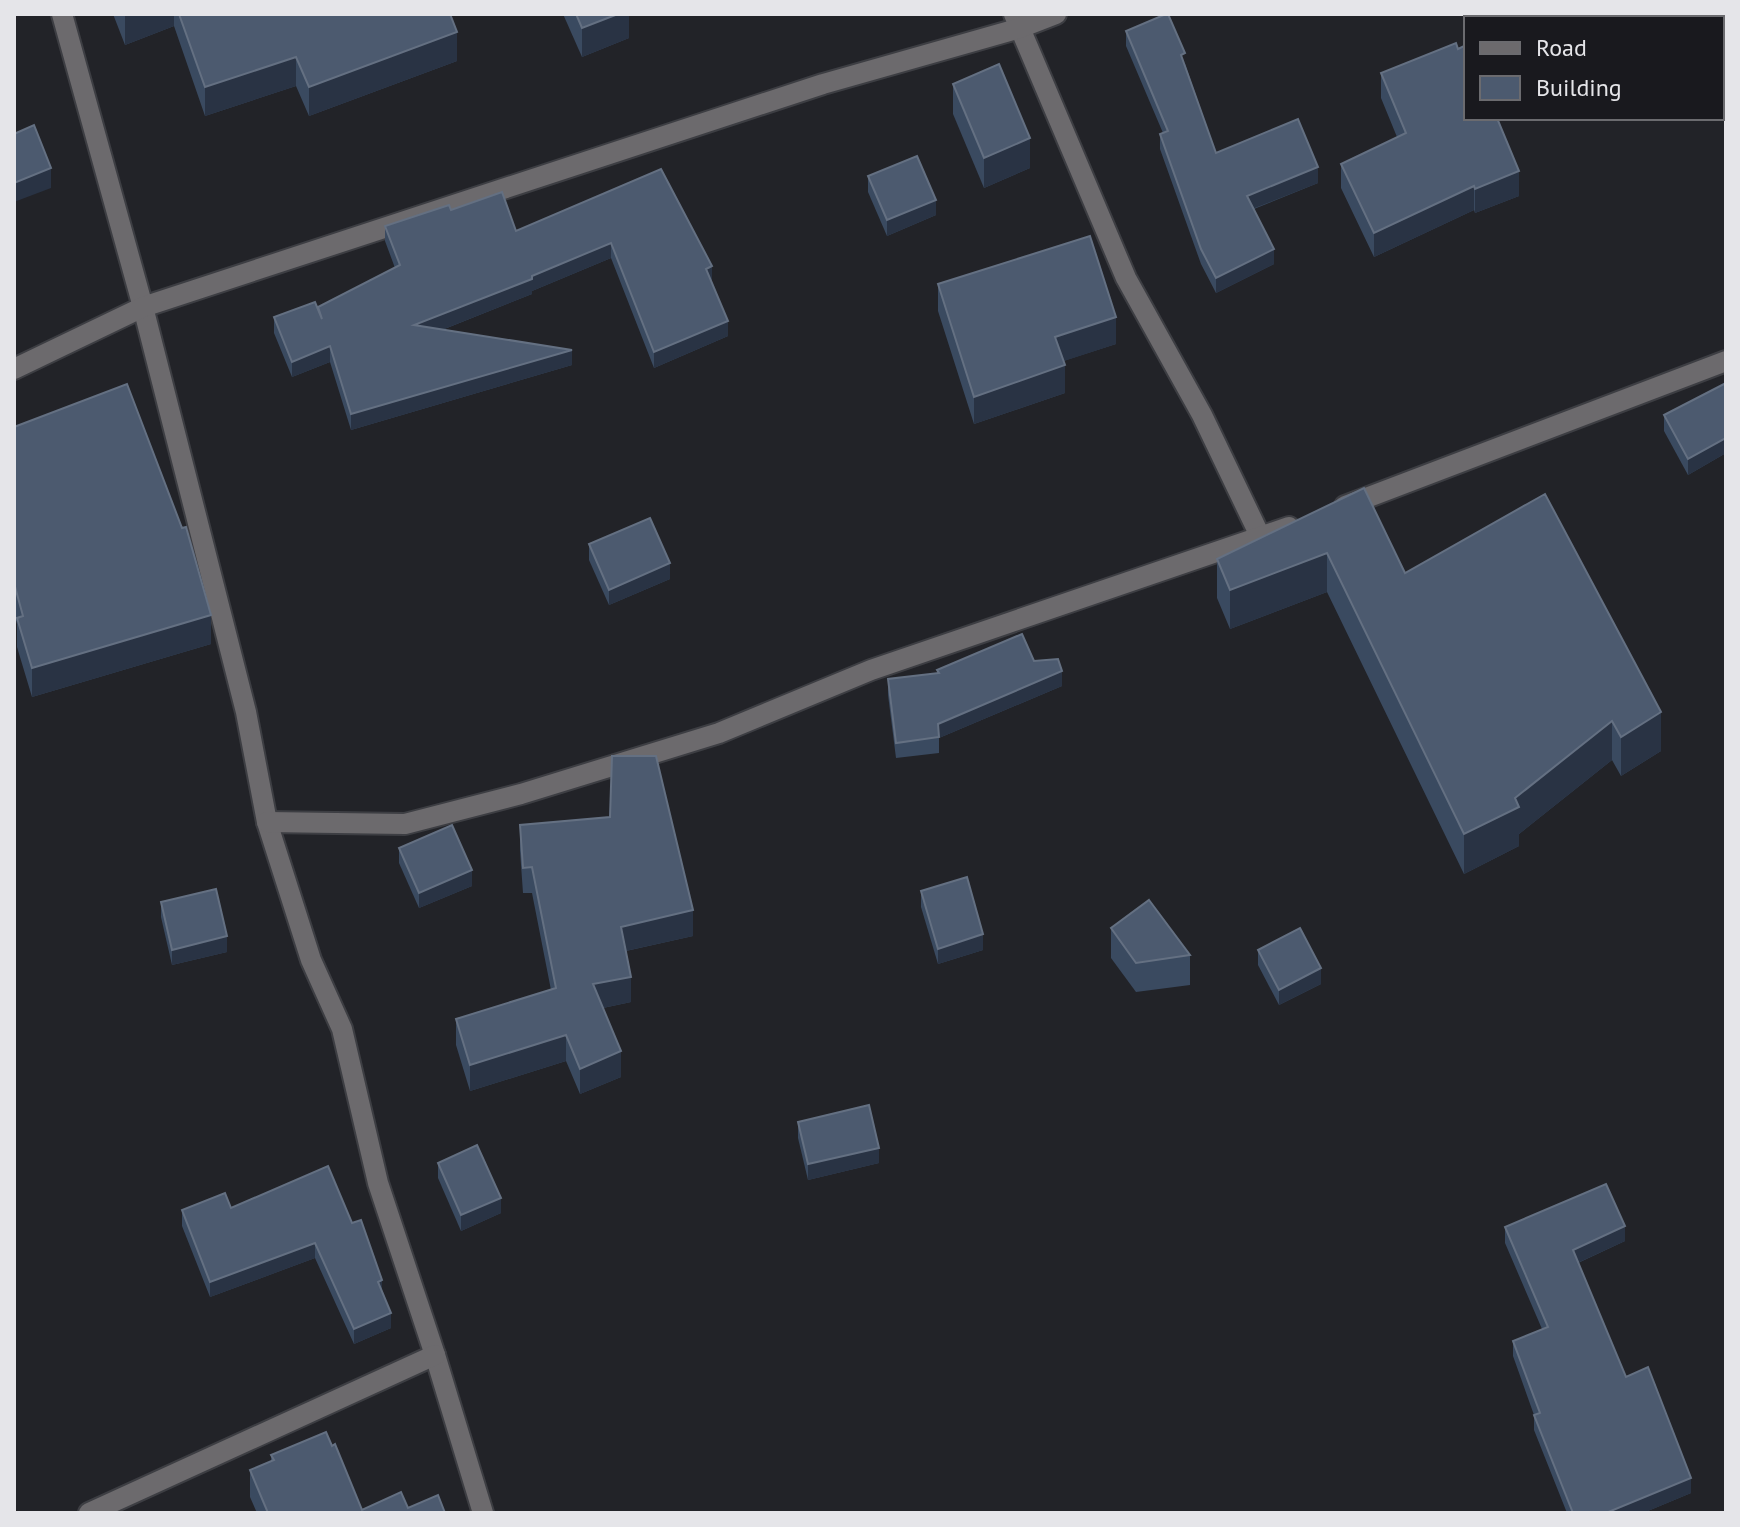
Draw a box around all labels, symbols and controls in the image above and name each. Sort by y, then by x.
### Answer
legend [1464,16,1724,120]
text: Road [1536,32,1587,63]
text: Building [1536,72,1622,103]

